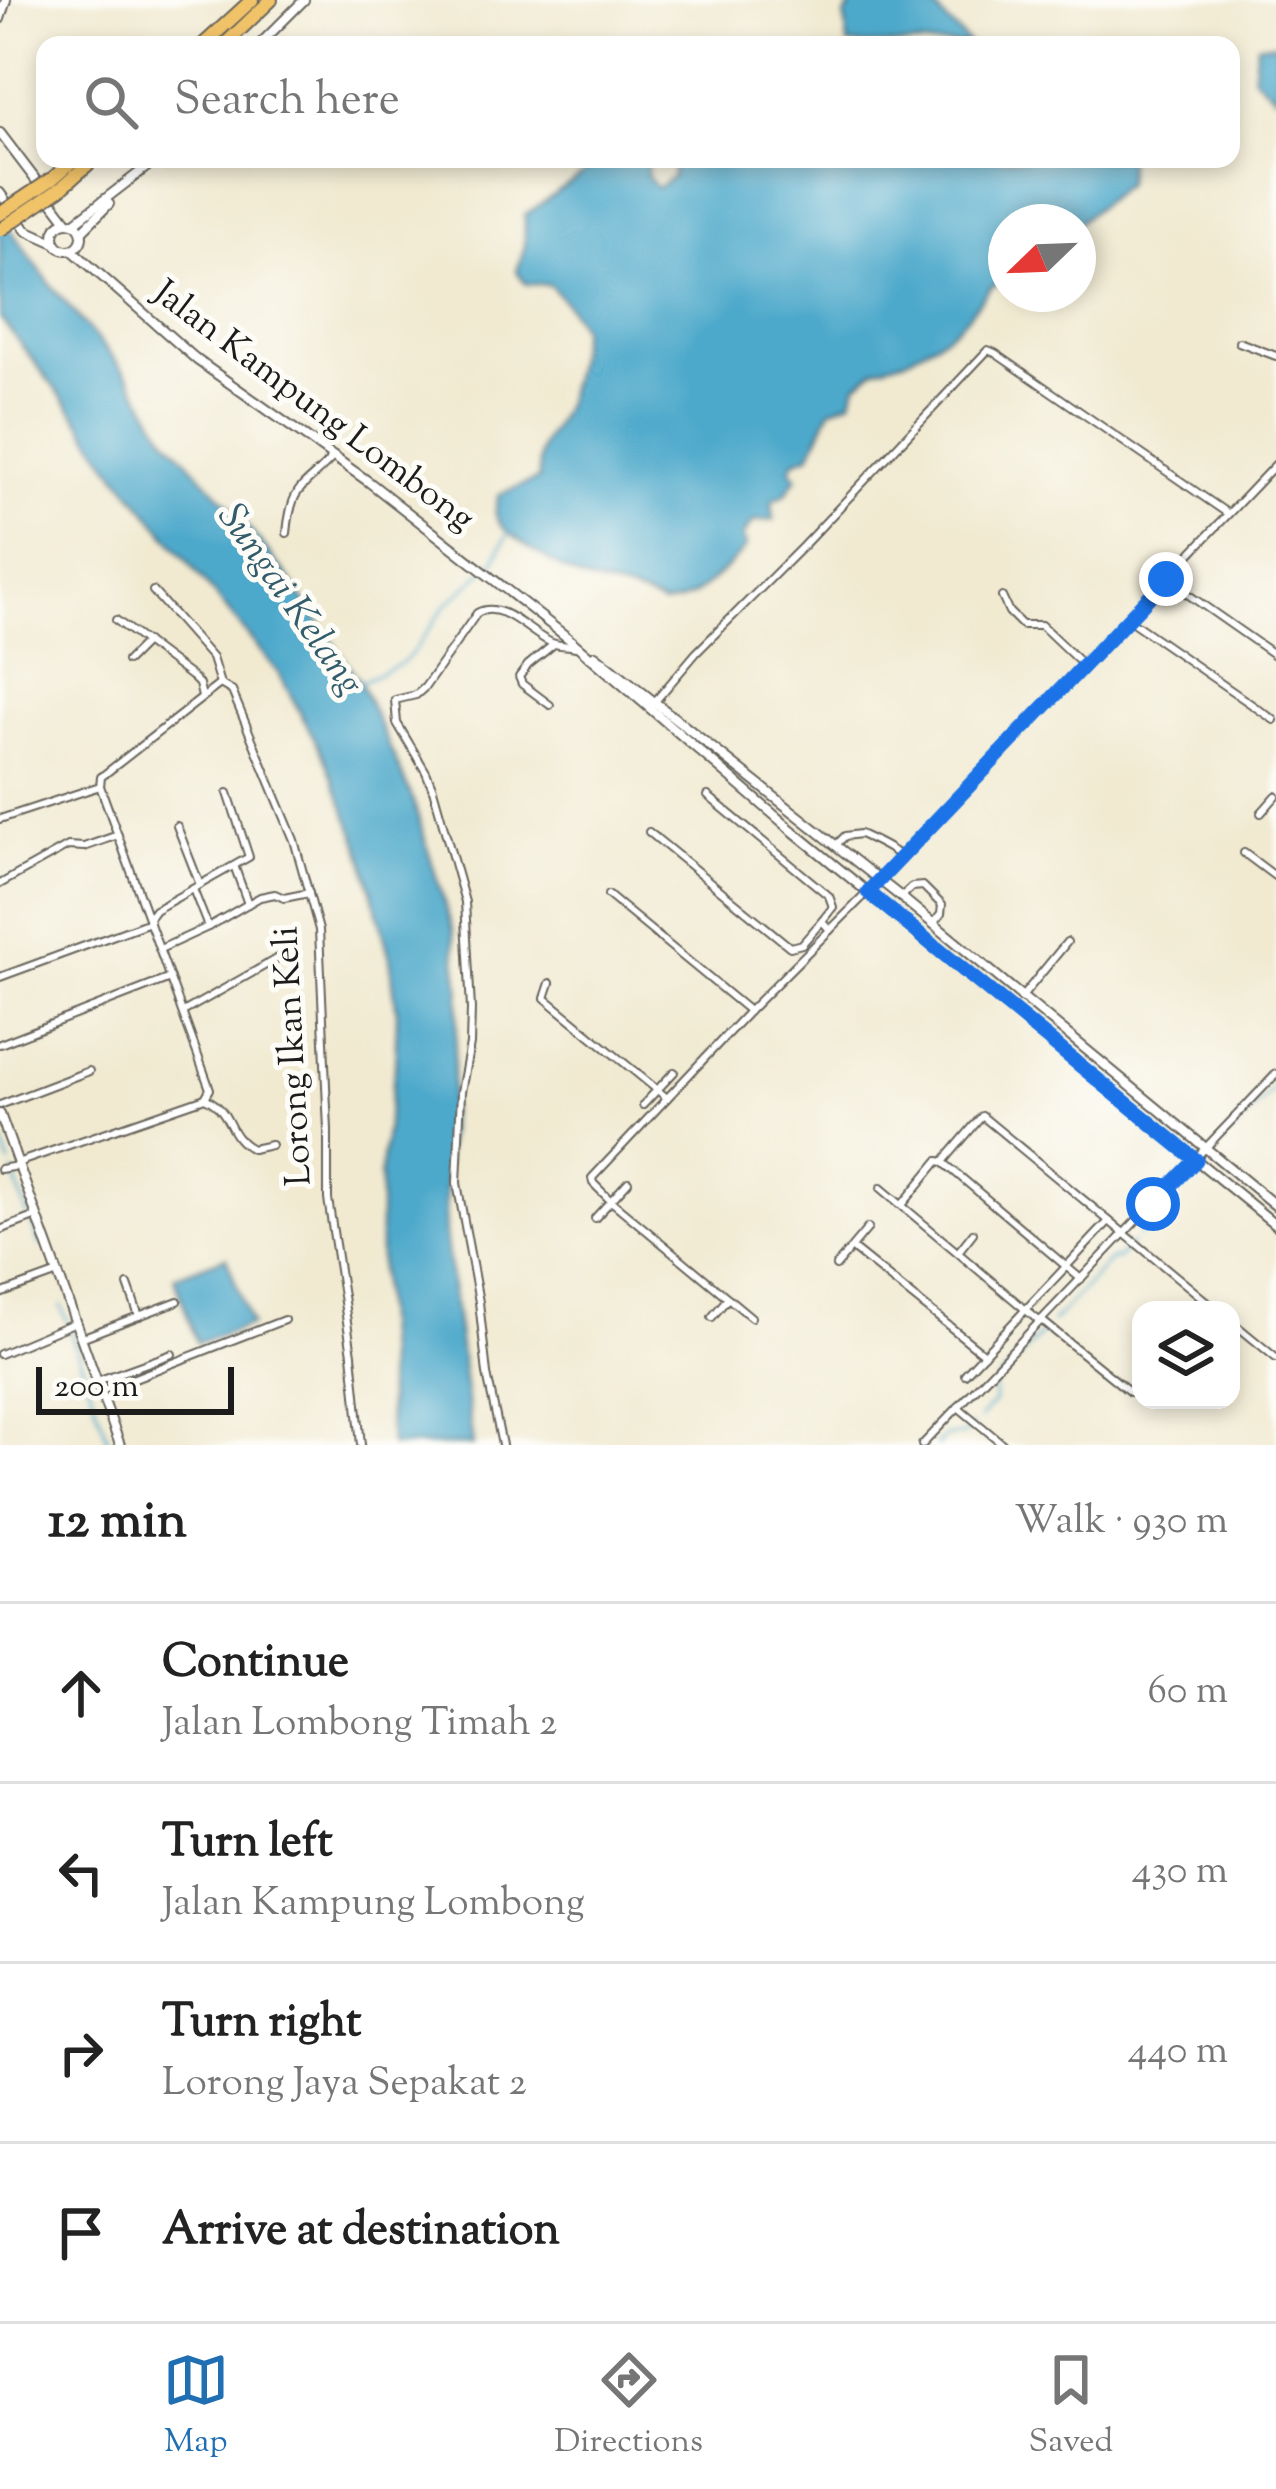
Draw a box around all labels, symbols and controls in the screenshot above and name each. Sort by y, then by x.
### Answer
search box [36,36,1240,168]
icon: search [78,69,144,135]
text: Search here [174,70,400,135]
north arrow [988,204,1096,312]
street label: Jalan Kampung Lombong [140,268,484,545]
water label: Sungai Kelang [202,493,376,709]
route end [1139,552,1193,606]
street label: Lorong Ikan Keli [261,925,327,1187]
route start [1126,1177,1180,1231]
map controls [1132,1301,1240,1409]
button: layers [1132,1301,1240,1409]
scale bar [36,1361,234,1414]
text: 200 m [54,1364,139,1412]
text: 12 min [48,1487,187,1560]
text: Walk · 930 m [1014,1495,1228,1551]
text: Continue [162,1632,349,1697]
icon: ahead [48,1660,114,1726]
text: 60 m [1147,1665,1228,1721]
text: Jalan Lombong Timah 2 [162,1697,557,1753]
text: Turn left [162,1812,333,1877]
icon: left [48,1840,114,1906]
text: 430 m [1132,1845,1228,1901]
text: Jalan Kampung Lombong [162,1877,585,1933]
text: Turn right [162,1992,361,2057]
icon: right [48,2020,114,2086]
text: 440 m [1128,2025,1228,2081]
text: Lorong Jaya Sepakat 2 [162,2057,527,2113]
icon: arrive [48,2200,114,2266]
text: Arrive at destination [162,2200,560,2265]
tab: Map [163,2347,229,2467]
tab: Directions [554,2347,703,2467]
tab: Saved [1029,2347,1113,2467]

